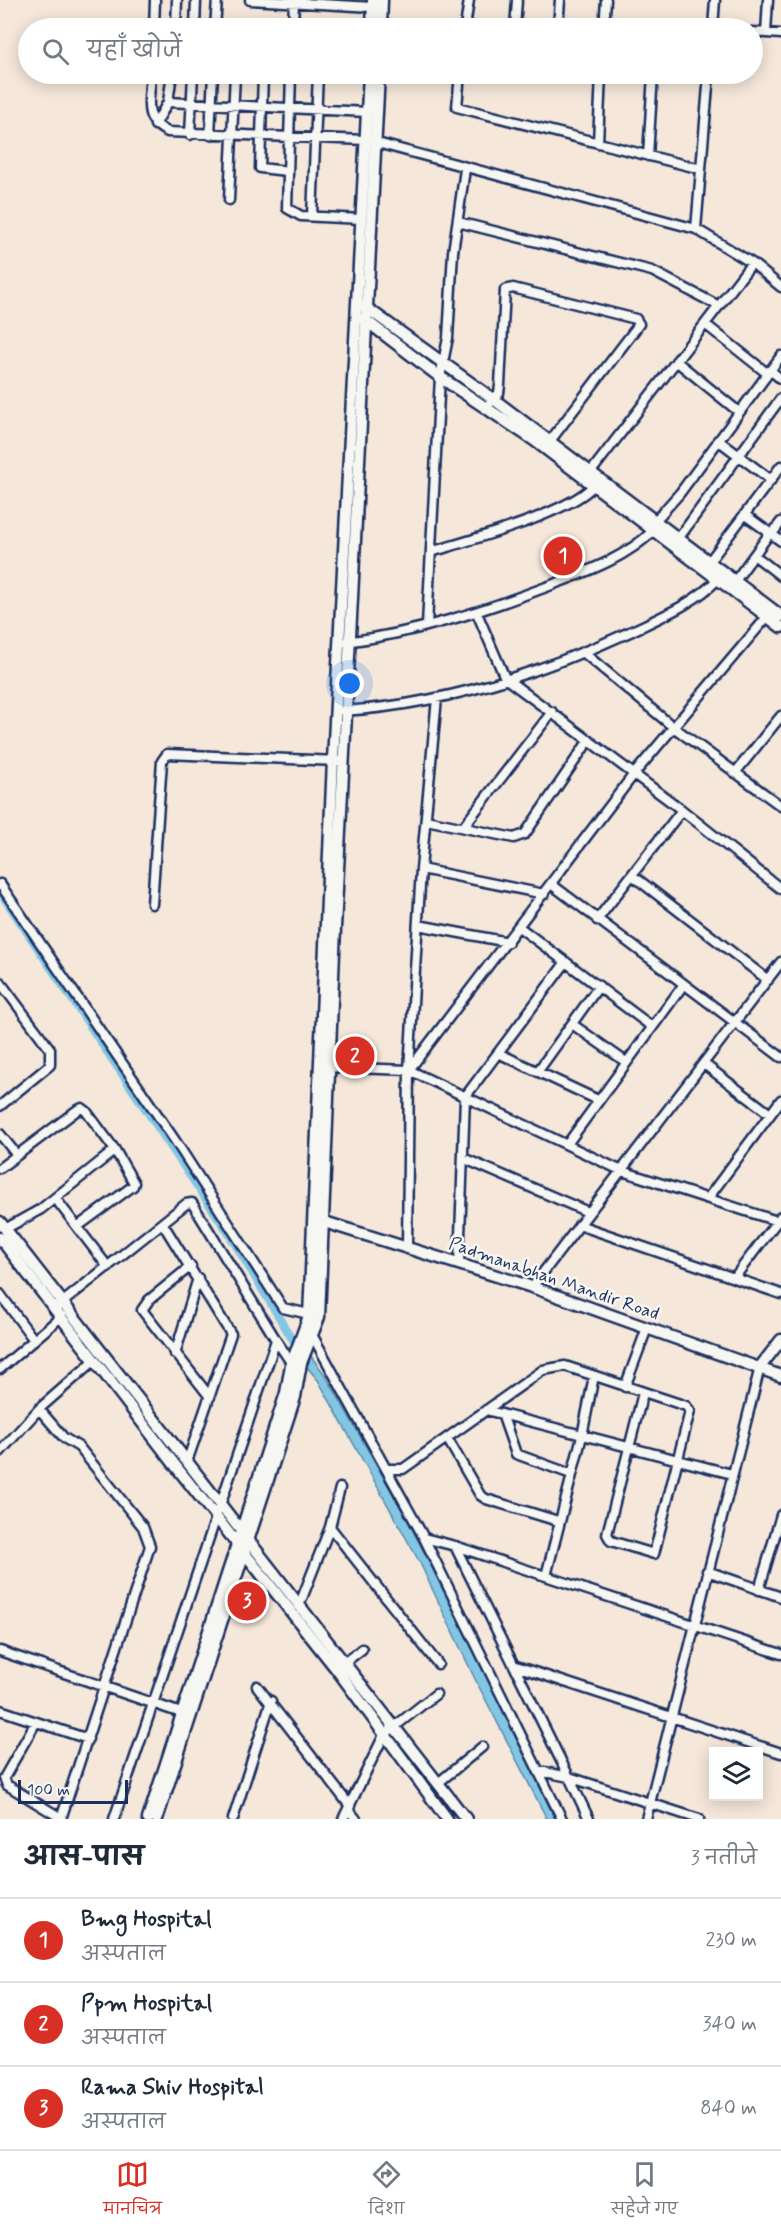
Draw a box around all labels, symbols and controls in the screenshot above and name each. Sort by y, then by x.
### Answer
search box [18,18,763,84]
icon: search [39,35,72,68]
text: यहाँ खोजें [87,37,182,65]
pin: 1 [544,534,582,578]
your location [335,669,364,698]
pin: 2 [336,1034,374,1078]
street label: Padmanabhan Mandir Road [446,1232,662,1326]
pin: 3 [228,1578,266,1624]
map controls [709,1747,763,1801]
button: layers [709,1747,763,1801]
scale bar [18,1777,128,1804]
text: 100 m [27,1780,70,1801]
text: आस-पास [24,1841,144,1875]
text: 3 नतीजे [691,1845,757,1872]
text: Bmg Hospital [81,1906,212,1934]
text: 1 [39,1927,48,1954]
text: 230 m [705,1927,757,1954]
text: अस्पताल [81,1941,166,1968]
text: Ppm Hospital [81,1990,212,2018]
text: 2 [39,2011,48,2038]
text: 340 m [702,2011,757,2038]
text: अस्पताल [81,2025,166,2052]
text: Rama Shiv Hospital [81,2074,264,2102]
text: 3 [39,2095,48,2122]
text: 840 m [700,2095,757,2122]
text: अस्पताल [81,2109,166,2136]
tab: मानचित्र [103,2158,162,2226]
tab: दिशा [368,2158,405,2226]
tab: सहेजे गए [611,2158,678,2226]

